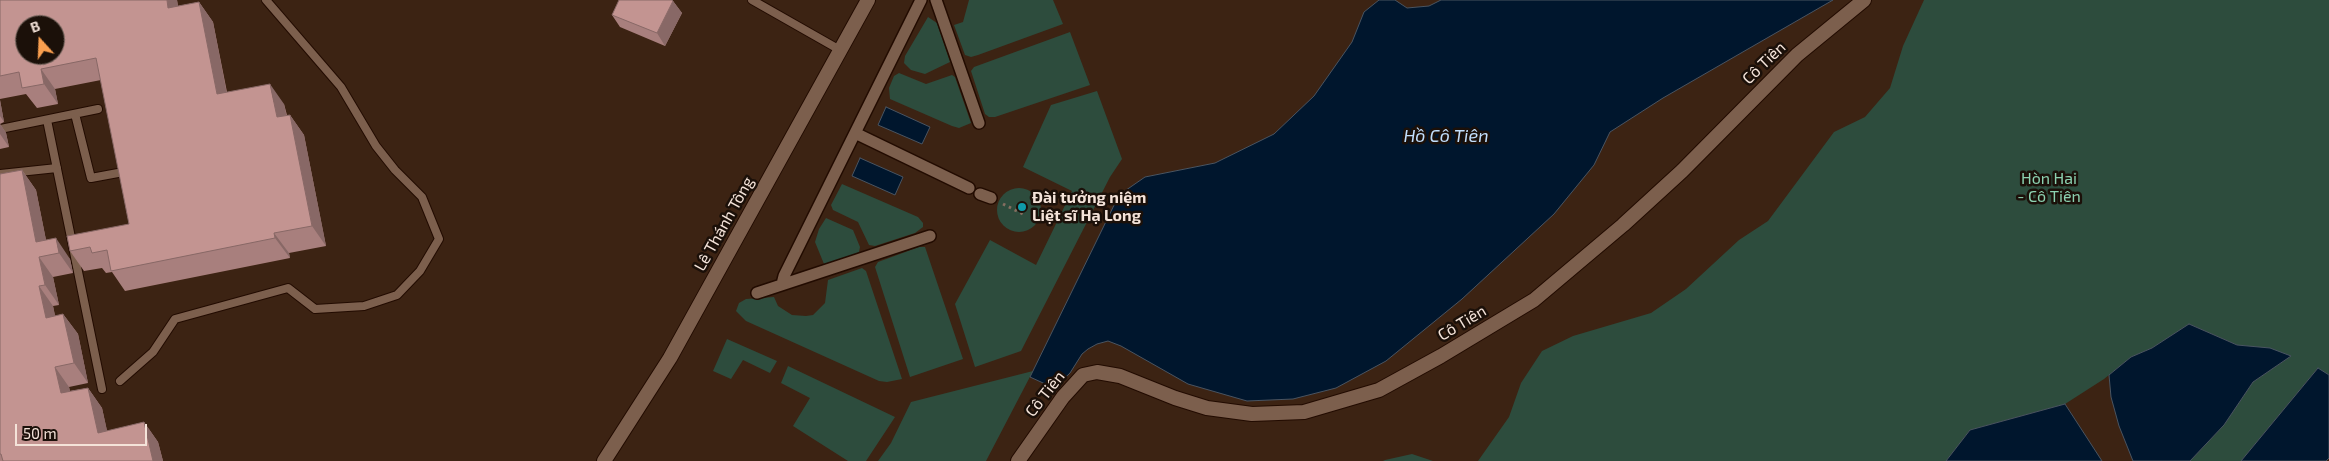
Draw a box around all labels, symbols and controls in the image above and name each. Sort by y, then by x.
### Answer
north arrow [15,15,65,65]
text: B [28,17,42,36]
street label: Cô Tiên [1738,38,1790,88]
water label: Hồ Cô Tiên [1403,125,1489,147]
park label: Hòn Hai - Cô Tiên [2017,169,2081,207]
street label: Lê Thánh Tông [690,174,758,274]
place label: Đài tưởng niệm Liệt sĩ Hạ Long [1032,188,1146,226]
marker: Đài tưởng niệm Liệt sĩ Hạ Long [1016,201,1028,213]
street label: Cô Tiên [1434,301,1490,345]
street label: Cô Tiên [1021,367,1069,421]
scale bar [18,414,150,446]
text: 50 m [23,424,57,442]

